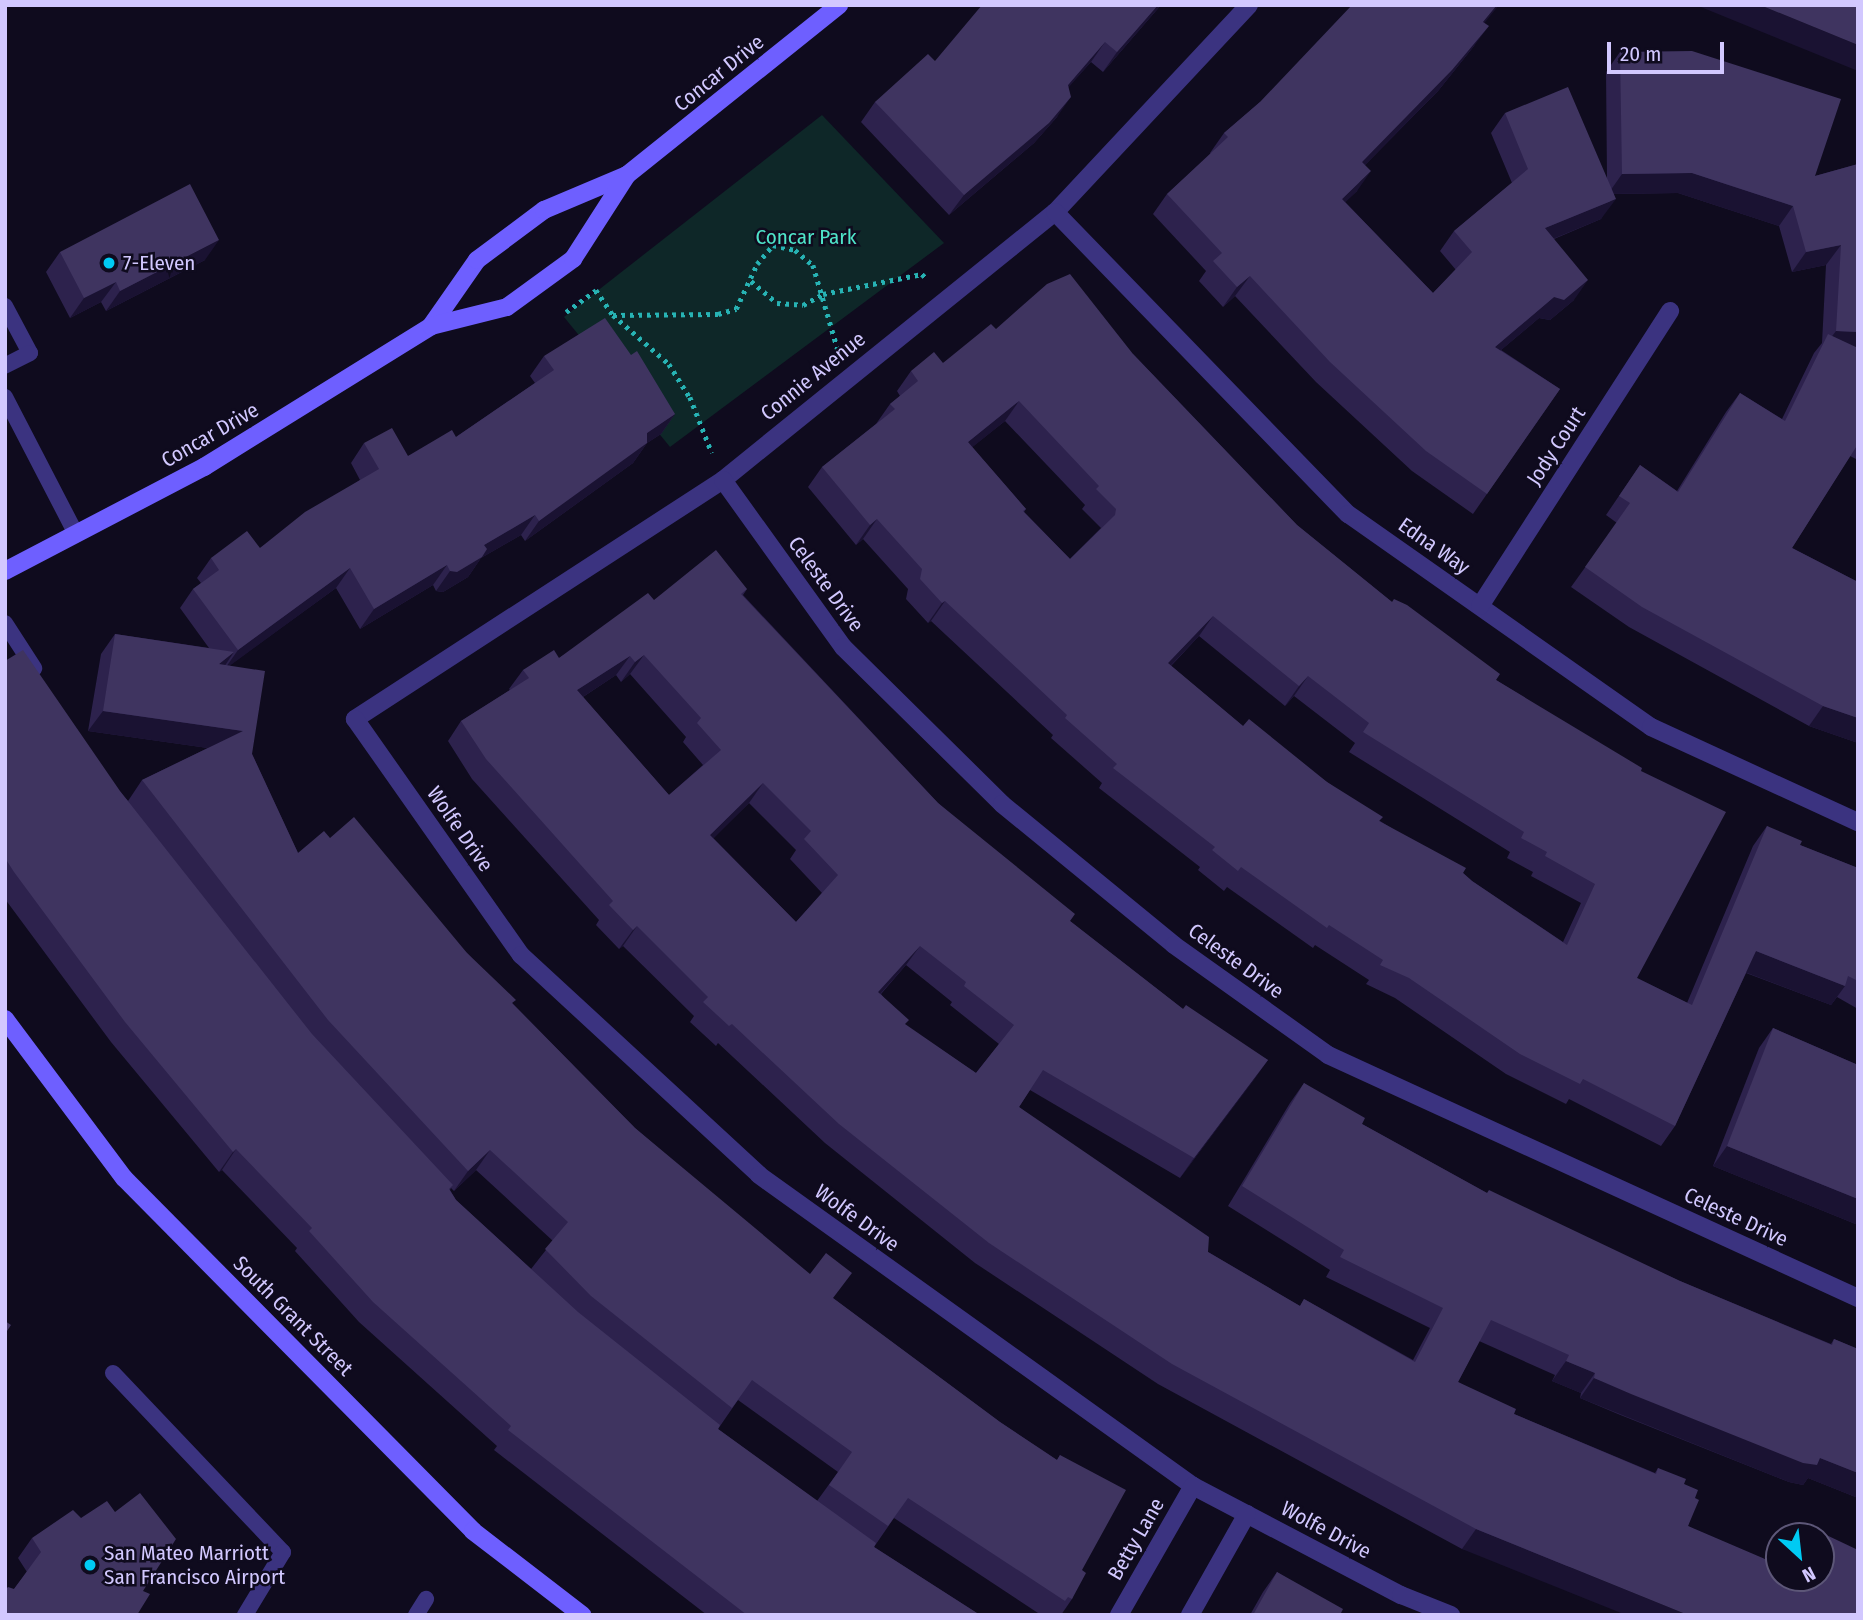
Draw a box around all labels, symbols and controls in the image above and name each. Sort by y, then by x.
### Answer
scale bar [1611,28,1728,72]
street label: Concar Drive [669,29,769,117]
text: 20 m [1620,41,1661,67]
park label: Concar Park [756,224,856,250]
place label: 7-Eleven [123,250,195,276]
marker: 7-Eleven [101,255,117,271]
street label: Connie Avenue [756,326,870,426]
street label: Concar Drive [157,397,263,473]
street label: Jody Court [1521,402,1591,490]
street label: Edna Way [1393,512,1475,580]
street label: Celeste Drive [783,531,869,637]
street label: Wolfe Drive [422,782,498,876]
street label: Celeste Drive [1183,918,1289,1004]
street label: Wolfe Drive [810,1179,904,1257]
street label: Celeste Drive [1680,1182,1792,1252]
street label: South Grant Street [228,1251,358,1381]
street label: Betty Lane [1102,1493,1170,1585]
street label: Wolfe Drive [1277,1496,1375,1564]
north arrow [1765,1522,1835,1592]
place label: San Mateo Marriott San Francisco Airport [104,1540,285,1590]
marker: San Mateo Marriott San Francisco Airport [82,1557,98,1573]
text: N [1799,1562,1819,1587]

